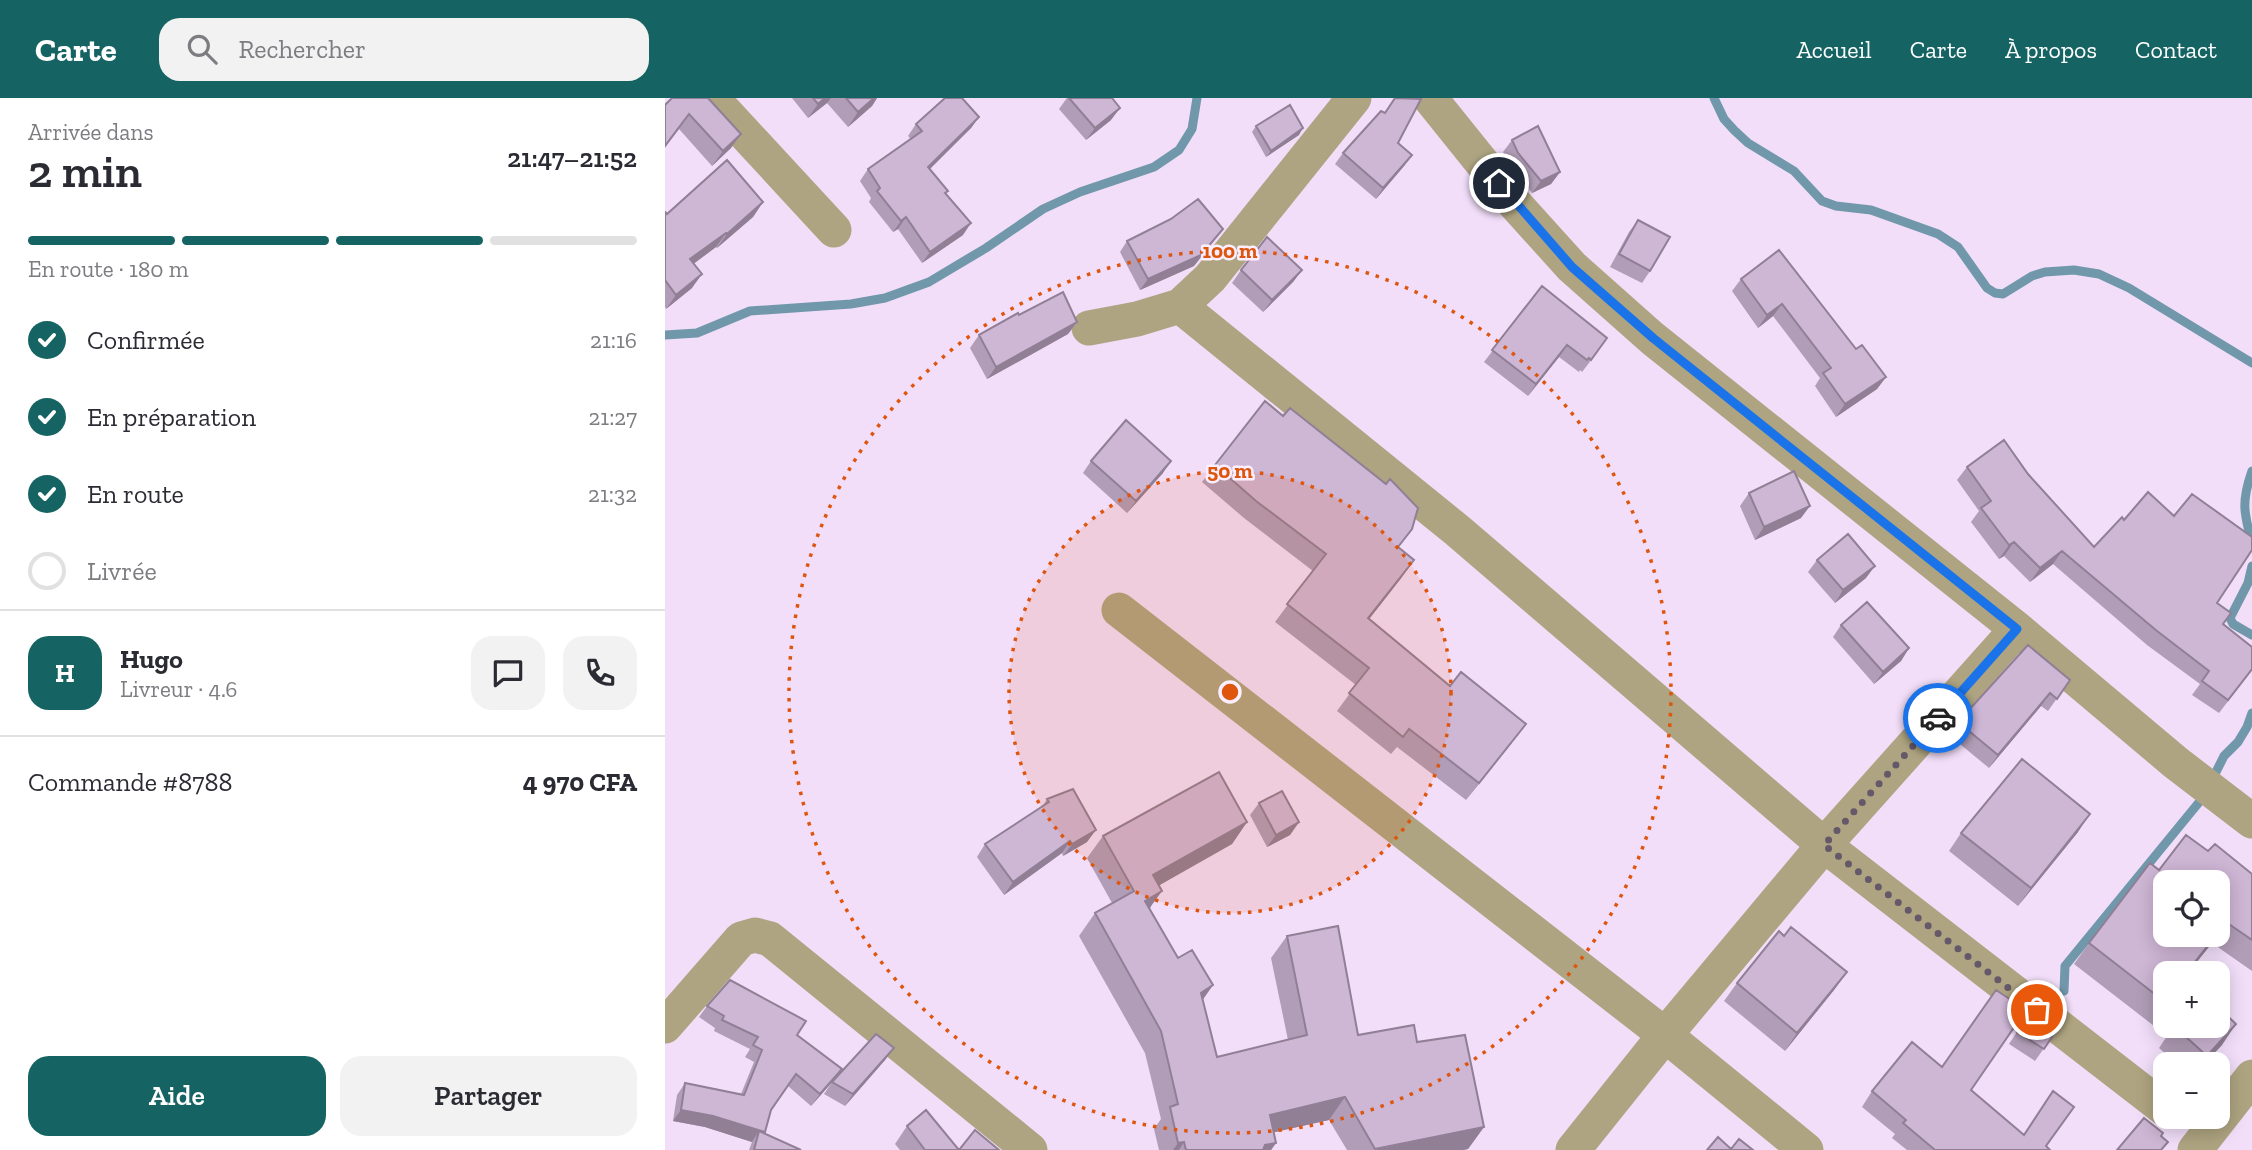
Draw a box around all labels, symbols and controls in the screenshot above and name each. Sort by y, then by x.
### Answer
search box [159,18,649,81]
text: Carte [35,30,117,69]
icon: search [183,30,221,68]
text: Rechercher [239,33,366,65]
text: Accueil [1796,35,1872,64]
text: Carte [1910,35,1967,64]
text: À propos [2005,35,2097,64]
text: Contact [2135,35,2217,64]
text: Arrivée dans [28,118,154,146]
text: 21:47–21:52 [507,142,637,174]
text: 2 min [28,144,142,199]
pin [1469,153,1529,213]
icon: home [1480,164,1518,202]
text: 100 m [1203,238,1258,263]
text: En route · 180 m [28,255,189,283]
icon: check [28,321,66,359]
text: Confirmée [87,324,205,356]
text: 21:16 [590,326,637,354]
icon: check [28,398,66,436]
text: En préparation [87,401,256,433]
text: 21:27 [588,403,637,431]
text: 50 m [1207,458,1253,483]
icon: check [28,475,66,513]
text: En route [87,478,184,510]
text: 21:32 [588,480,637,508]
text: Livrée [87,555,157,587]
button: chat [471,636,545,710]
button: phone [563,636,637,710]
text: Hugo [120,643,183,675]
text: H [55,657,75,689]
text: Livreur · 4.6 [120,675,238,703]
centre of rings [1218,680,1242,704]
courier [1903,683,1973,753]
icon: car [1919,699,1957,737]
text: Commande #8788 [28,766,232,798]
text: 4 970 CFA [523,766,637,798]
map controls [2153,870,2230,1129]
button: locate [2153,870,2230,947]
button: + [2153,961,2230,1038]
pin [2007,980,2067,1040]
icon: bag [2018,991,2056,1029]
button: − [2153,1052,2230,1129]
button: Aide [28,1056,326,1136]
button: Partager [340,1056,637,1136]

